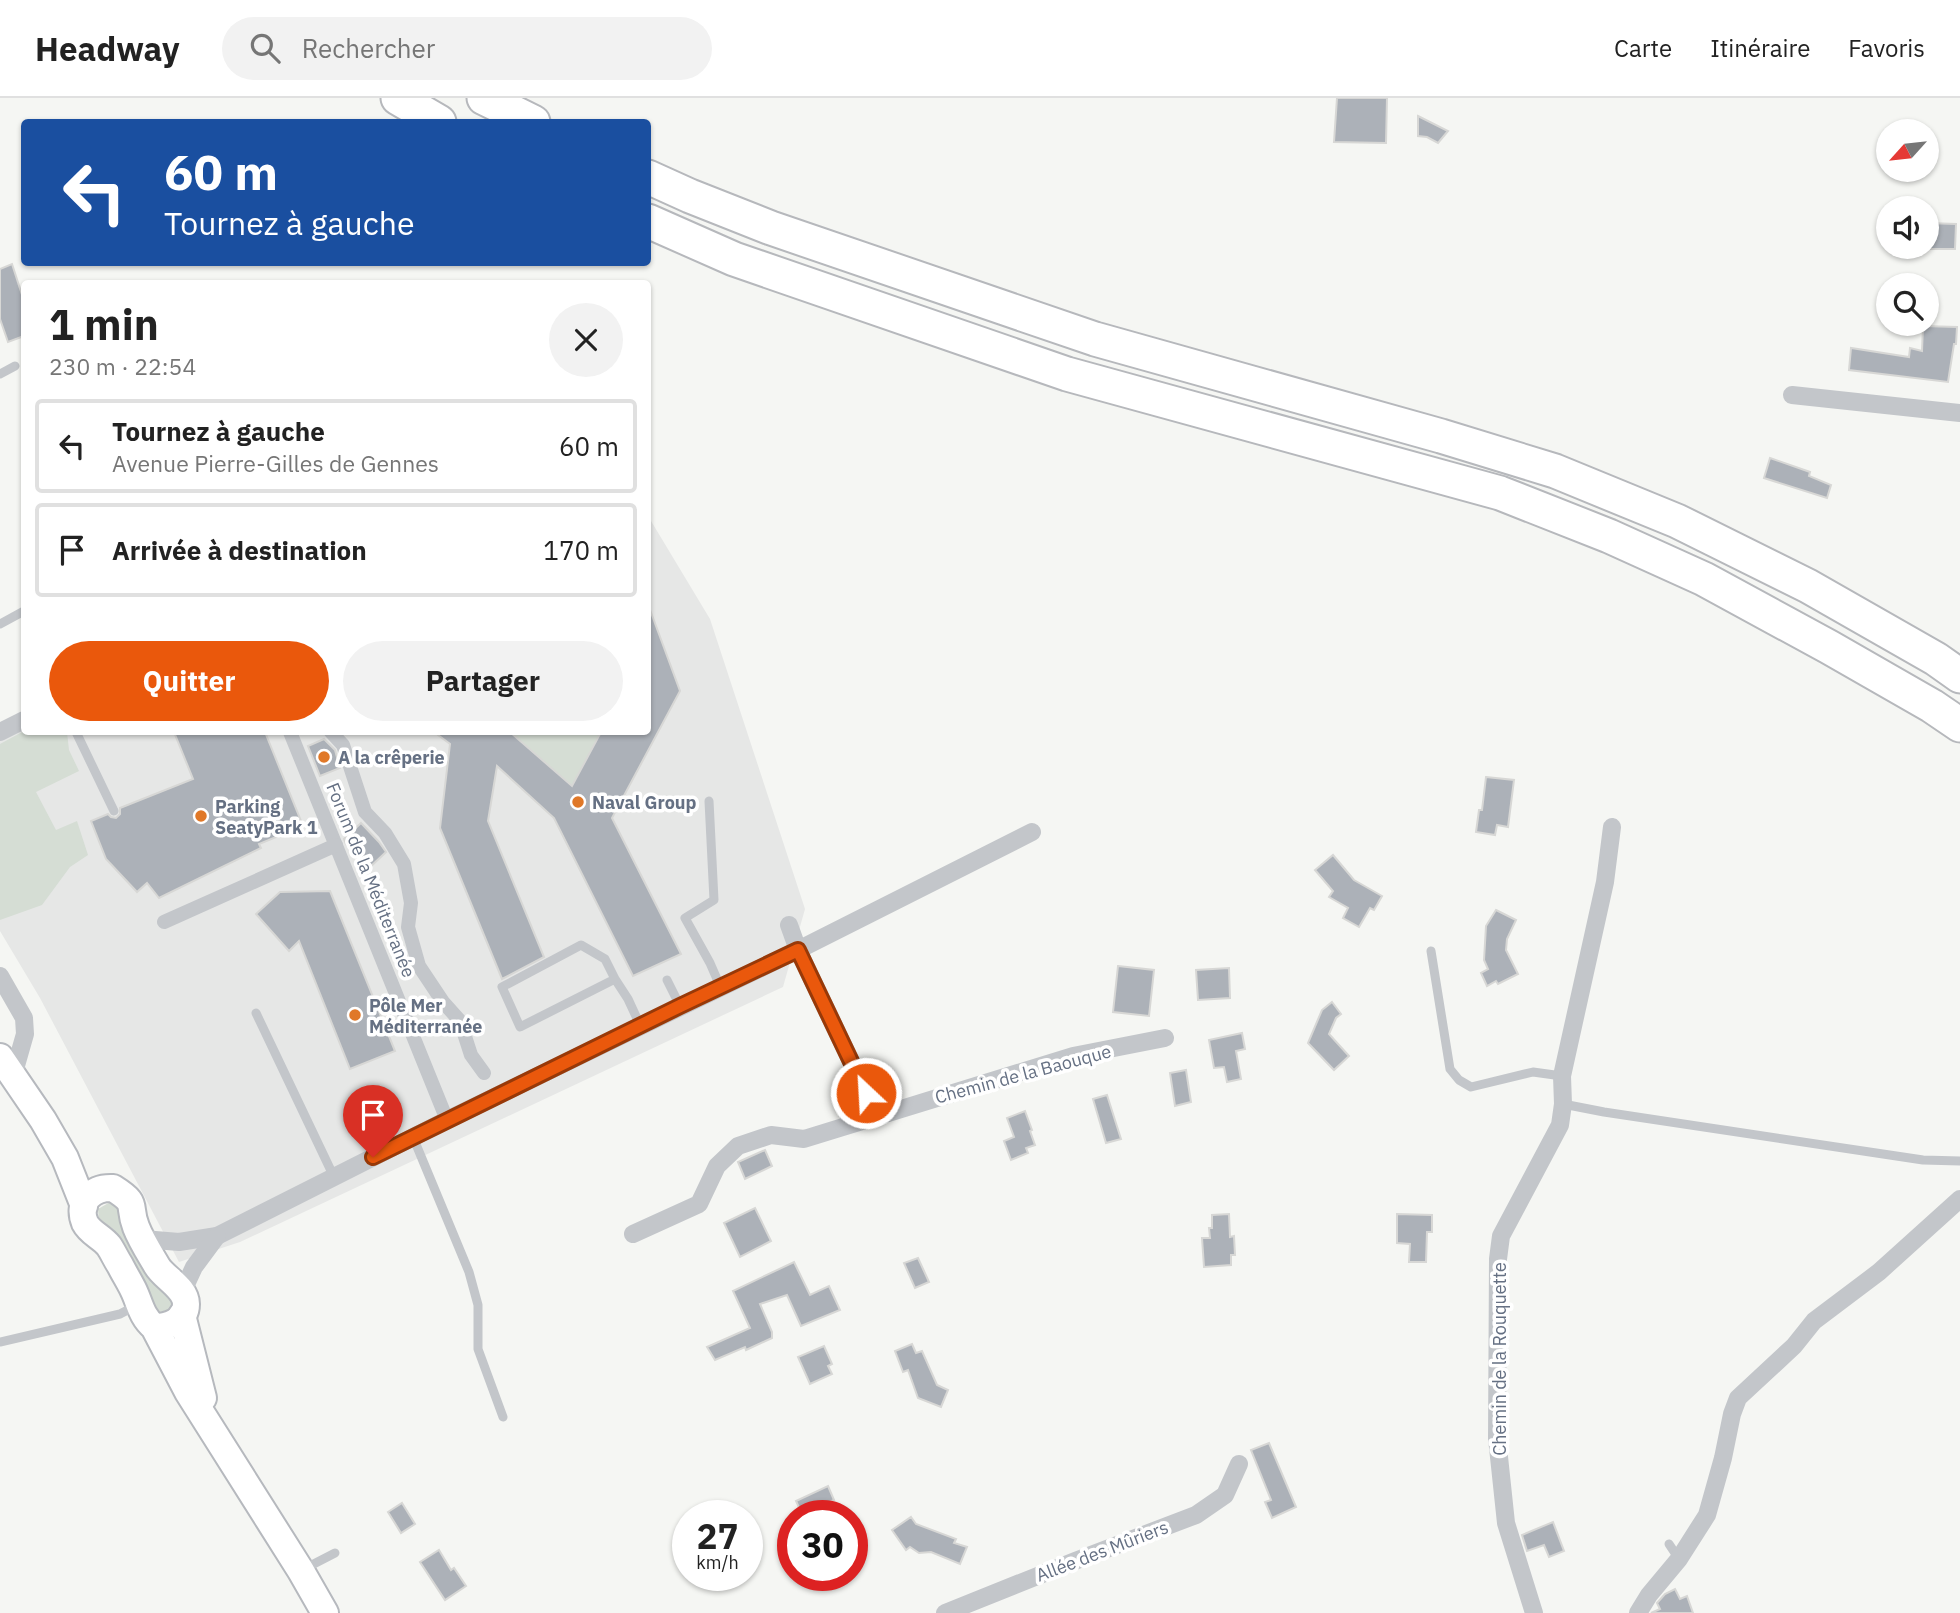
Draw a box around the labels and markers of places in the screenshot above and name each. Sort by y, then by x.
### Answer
place label: A la crêperie [338,746,445,769]
marker: A la crêperie [316,749,332,765]
place label: Naval Group [592,791,697,814]
marker: Naval Group [570,794,586,810]
place label: Parking SeatyPark 1 [215,795,318,839]
marker: Parking SeatyPark 1 [193,808,209,824]
place label: Pôle Mer Méditerranée [369,994,482,1038]
marker: Pôle Mer Méditerranée [347,1007,363,1023]
pin [343,1085,403,1157]

